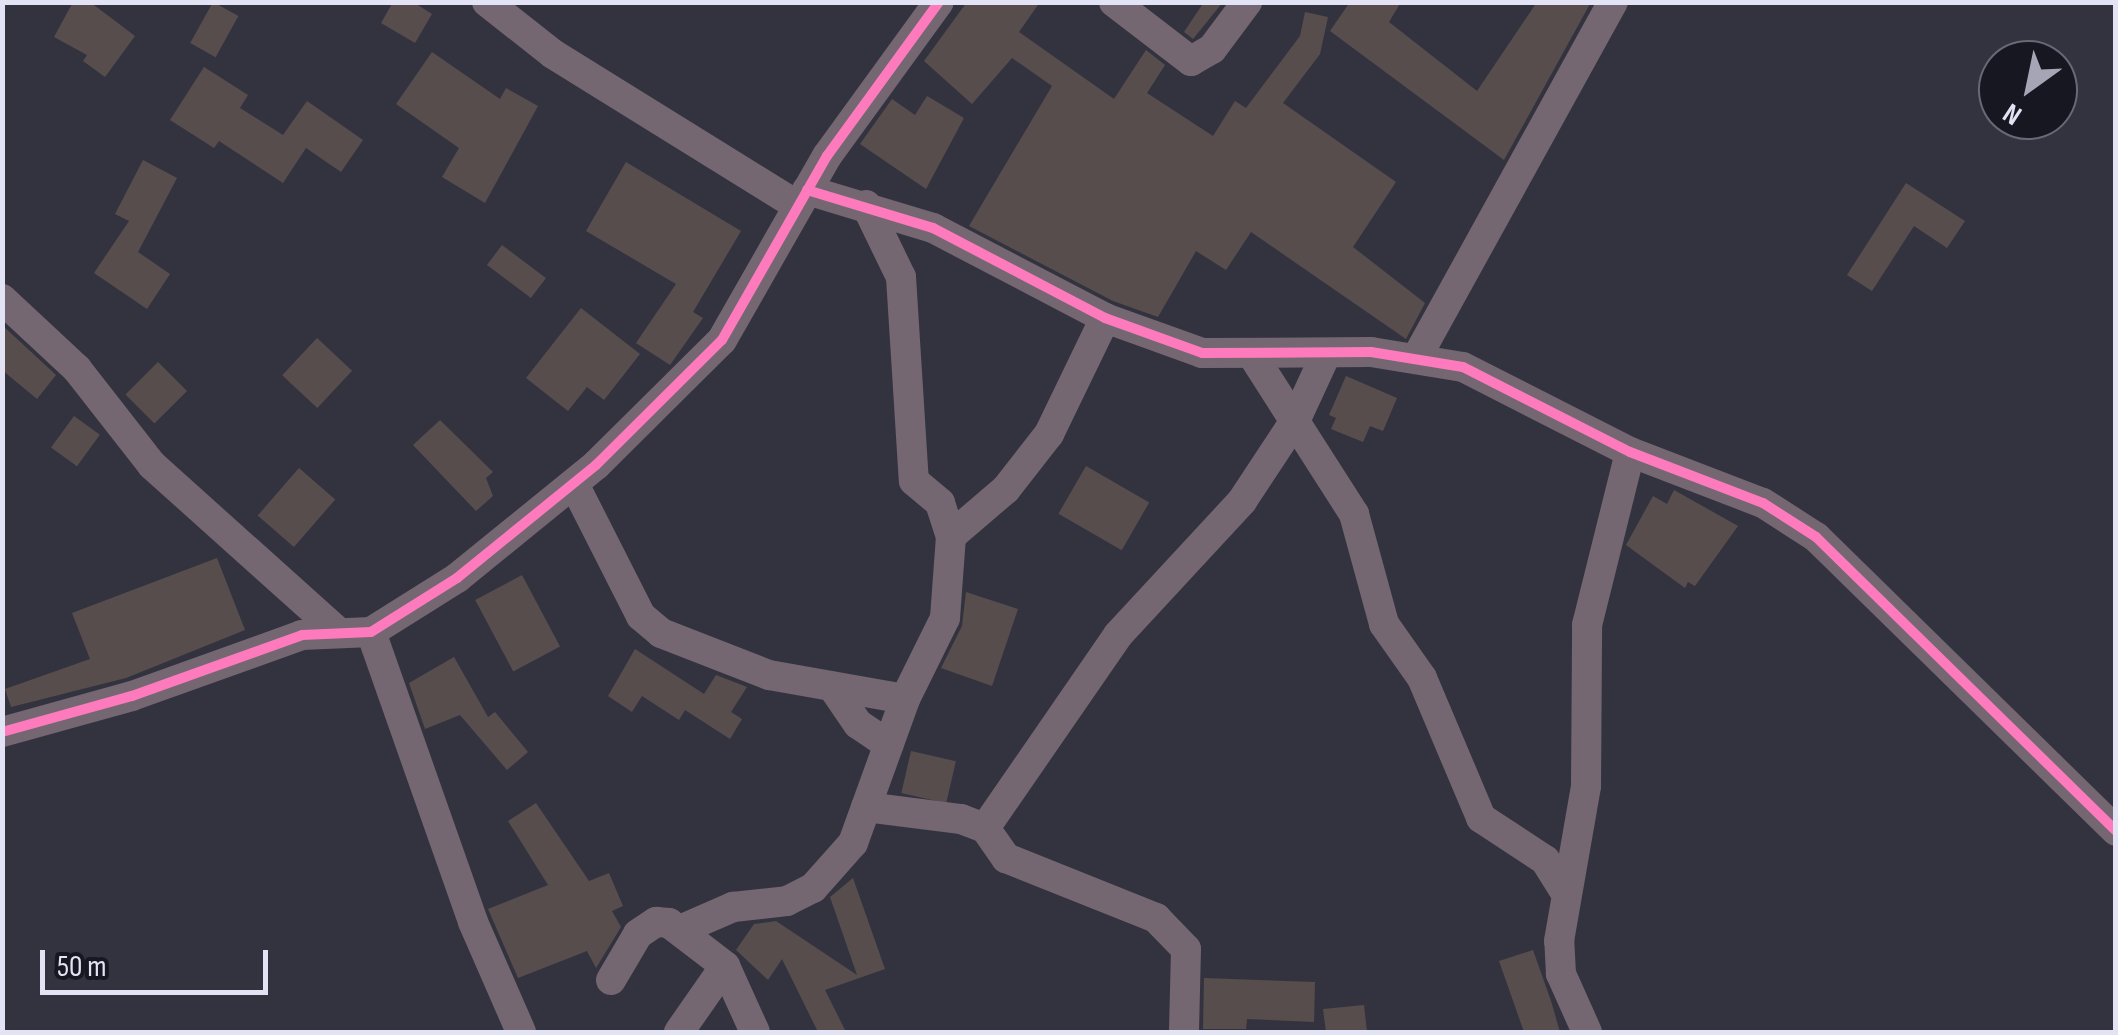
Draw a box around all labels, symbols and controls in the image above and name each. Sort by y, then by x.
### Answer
north arrow [1978,40,2078,140]
text: N [1997,96,2028,132]
scale bar [45,930,272,992]
text: 50 m [57,949,106,985]

